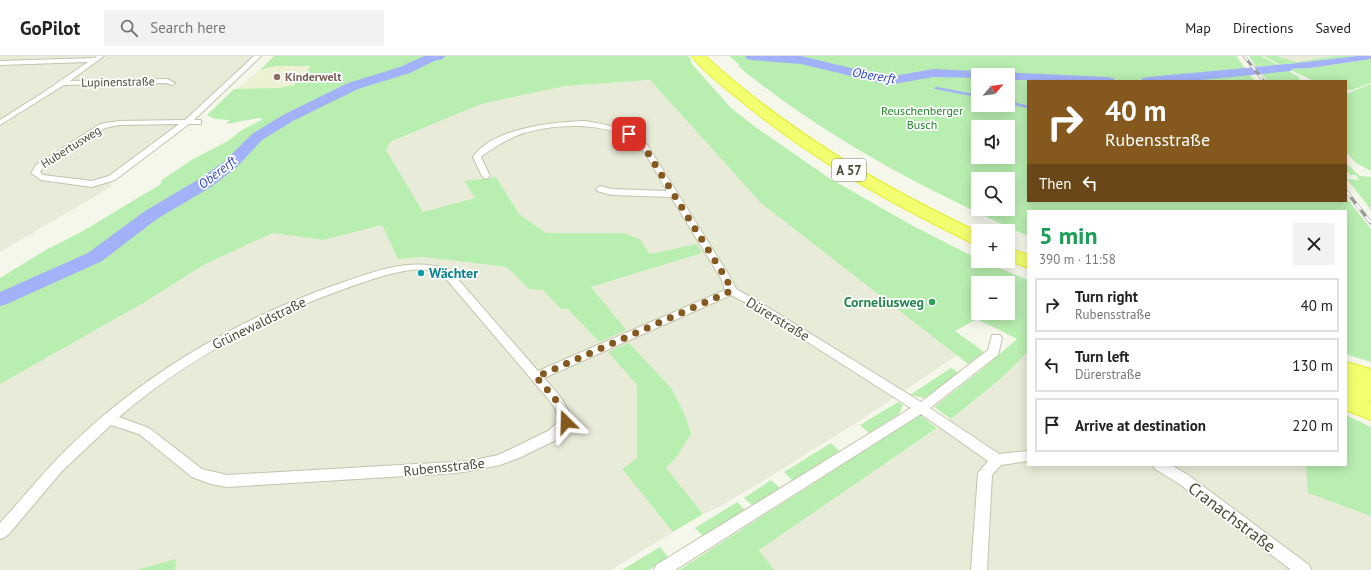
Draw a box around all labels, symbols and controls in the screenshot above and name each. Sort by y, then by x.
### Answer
search box [104,10,384,46]
text: GoPilot [20,16,80,40]
icon: search [118,17,140,39]
text: Search here [150,18,226,37]
text: Map [1185,19,1211,37]
text: Directions [1233,19,1293,37]
text: Saved [1315,19,1351,37]
water label: Obererft [851,64,898,87]
north arrow [971,68,1015,112]
map controls [971,68,1015,320]
place label: Kinderwelt [285,69,342,84]
marker: Kinderwelt [272,72,282,82]
street label: Lupinenstraße [81,73,155,90]
text: 40 m [1105,92,1166,129]
icon: right [1039,96,1091,148]
park label: Reuschenberger Busch [881,103,963,132]
pin [612,117,646,151]
button: sound [971,120,1015,164]
street label: Hubertusweg [38,122,104,171]
icon: arrive [618,123,640,145]
text: Rubensstraße [1105,128,1210,151]
water label: Obererft [195,152,240,193]
road number: A 57 [832,159,866,181]
button: search [971,172,1015,216]
icon: left [1079,172,1101,194]
text: Then [1039,174,1071,193]
text: 5 min [1039,220,1098,251]
button: close [1293,223,1335,265]
button: + [971,224,1015,268]
text: 390 m · 11:58 [1039,251,1116,268]
place label: Wächter [429,264,478,282]
marker: Wächter [416,268,426,278]
button: − [971,276,1015,320]
text: Turn right [1075,287,1138,306]
street label: Grünewaldstraße [209,293,309,353]
street label: Dürerstraße [743,293,813,345]
place label: Corneliusweg [844,293,924,311]
icon: right [1041,294,1063,316]
text: 40 m [1300,296,1333,315]
marker: Corneliusweg [927,297,937,307]
text: Rubensstraße [1075,306,1151,323]
text: Turn left [1075,347,1129,366]
icon: left [1041,354,1063,376]
text: 130 m [1292,356,1333,375]
text: Dürerstraße [1075,366,1141,383]
position arrow [545,401,587,443]
icon: arrive [1041,414,1063,436]
text: Arrive at destination [1075,416,1206,435]
text: 220 m [1292,416,1333,435]
street label: Rubensstraße [402,454,486,480]
street label: Cranachstraße [1184,477,1280,557]

